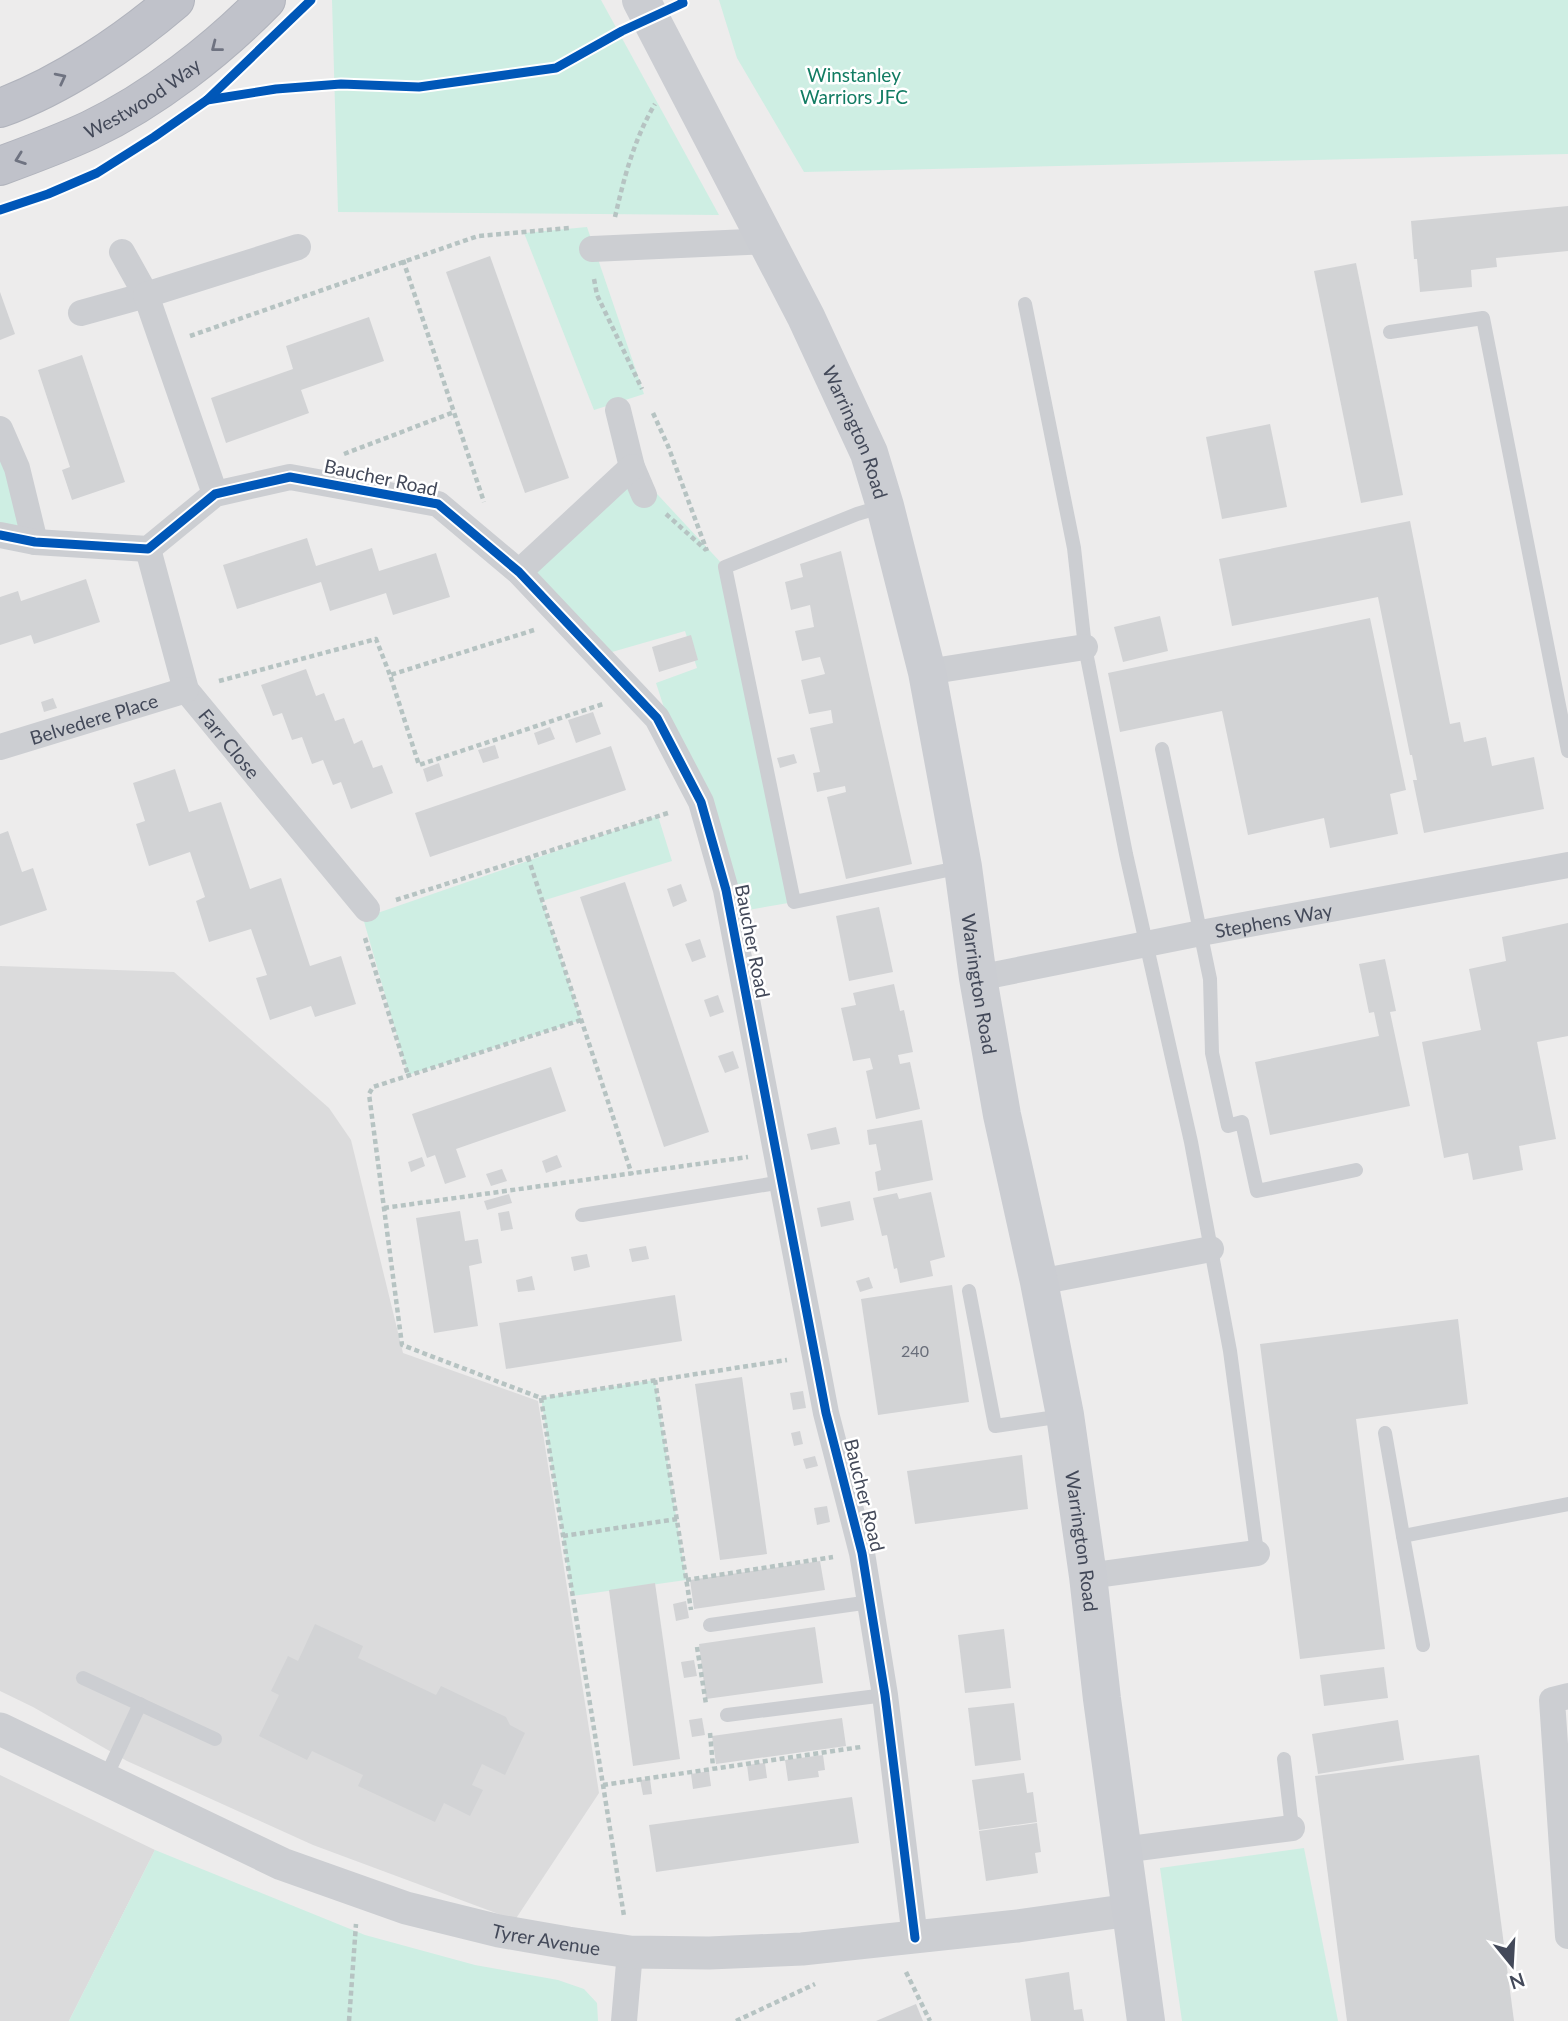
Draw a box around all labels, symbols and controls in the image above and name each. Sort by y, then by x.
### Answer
one-way arrow [211,38,224,51]
street label: Westwood Way [80,52,205,143]
park label: Winstanley Warriors JFC [800,63,908,108]
one-way arrow [54,73,66,86]
one-way arrow [14,151,26,165]
street label: Warrington Road [818,362,894,501]
street label: Baucher Road [322,454,440,500]
street label: Belvedere Place [27,688,160,749]
street label: Farr Close [194,704,265,783]
street label: Baucher Road [731,882,775,1000]
street label: Stephens Way [1213,897,1334,942]
street label: Warrington Road [958,912,1003,1056]
house number: 240 [901,1341,929,1360]
street label: Baucher Road [840,1436,890,1554]
street label: Warrington Road [1062,1469,1103,1613]
street label: Tyrer Avenue [490,1918,602,1959]
north arrow [1477,1930,1547,2000]
text: N [1507,1968,1528,1995]

